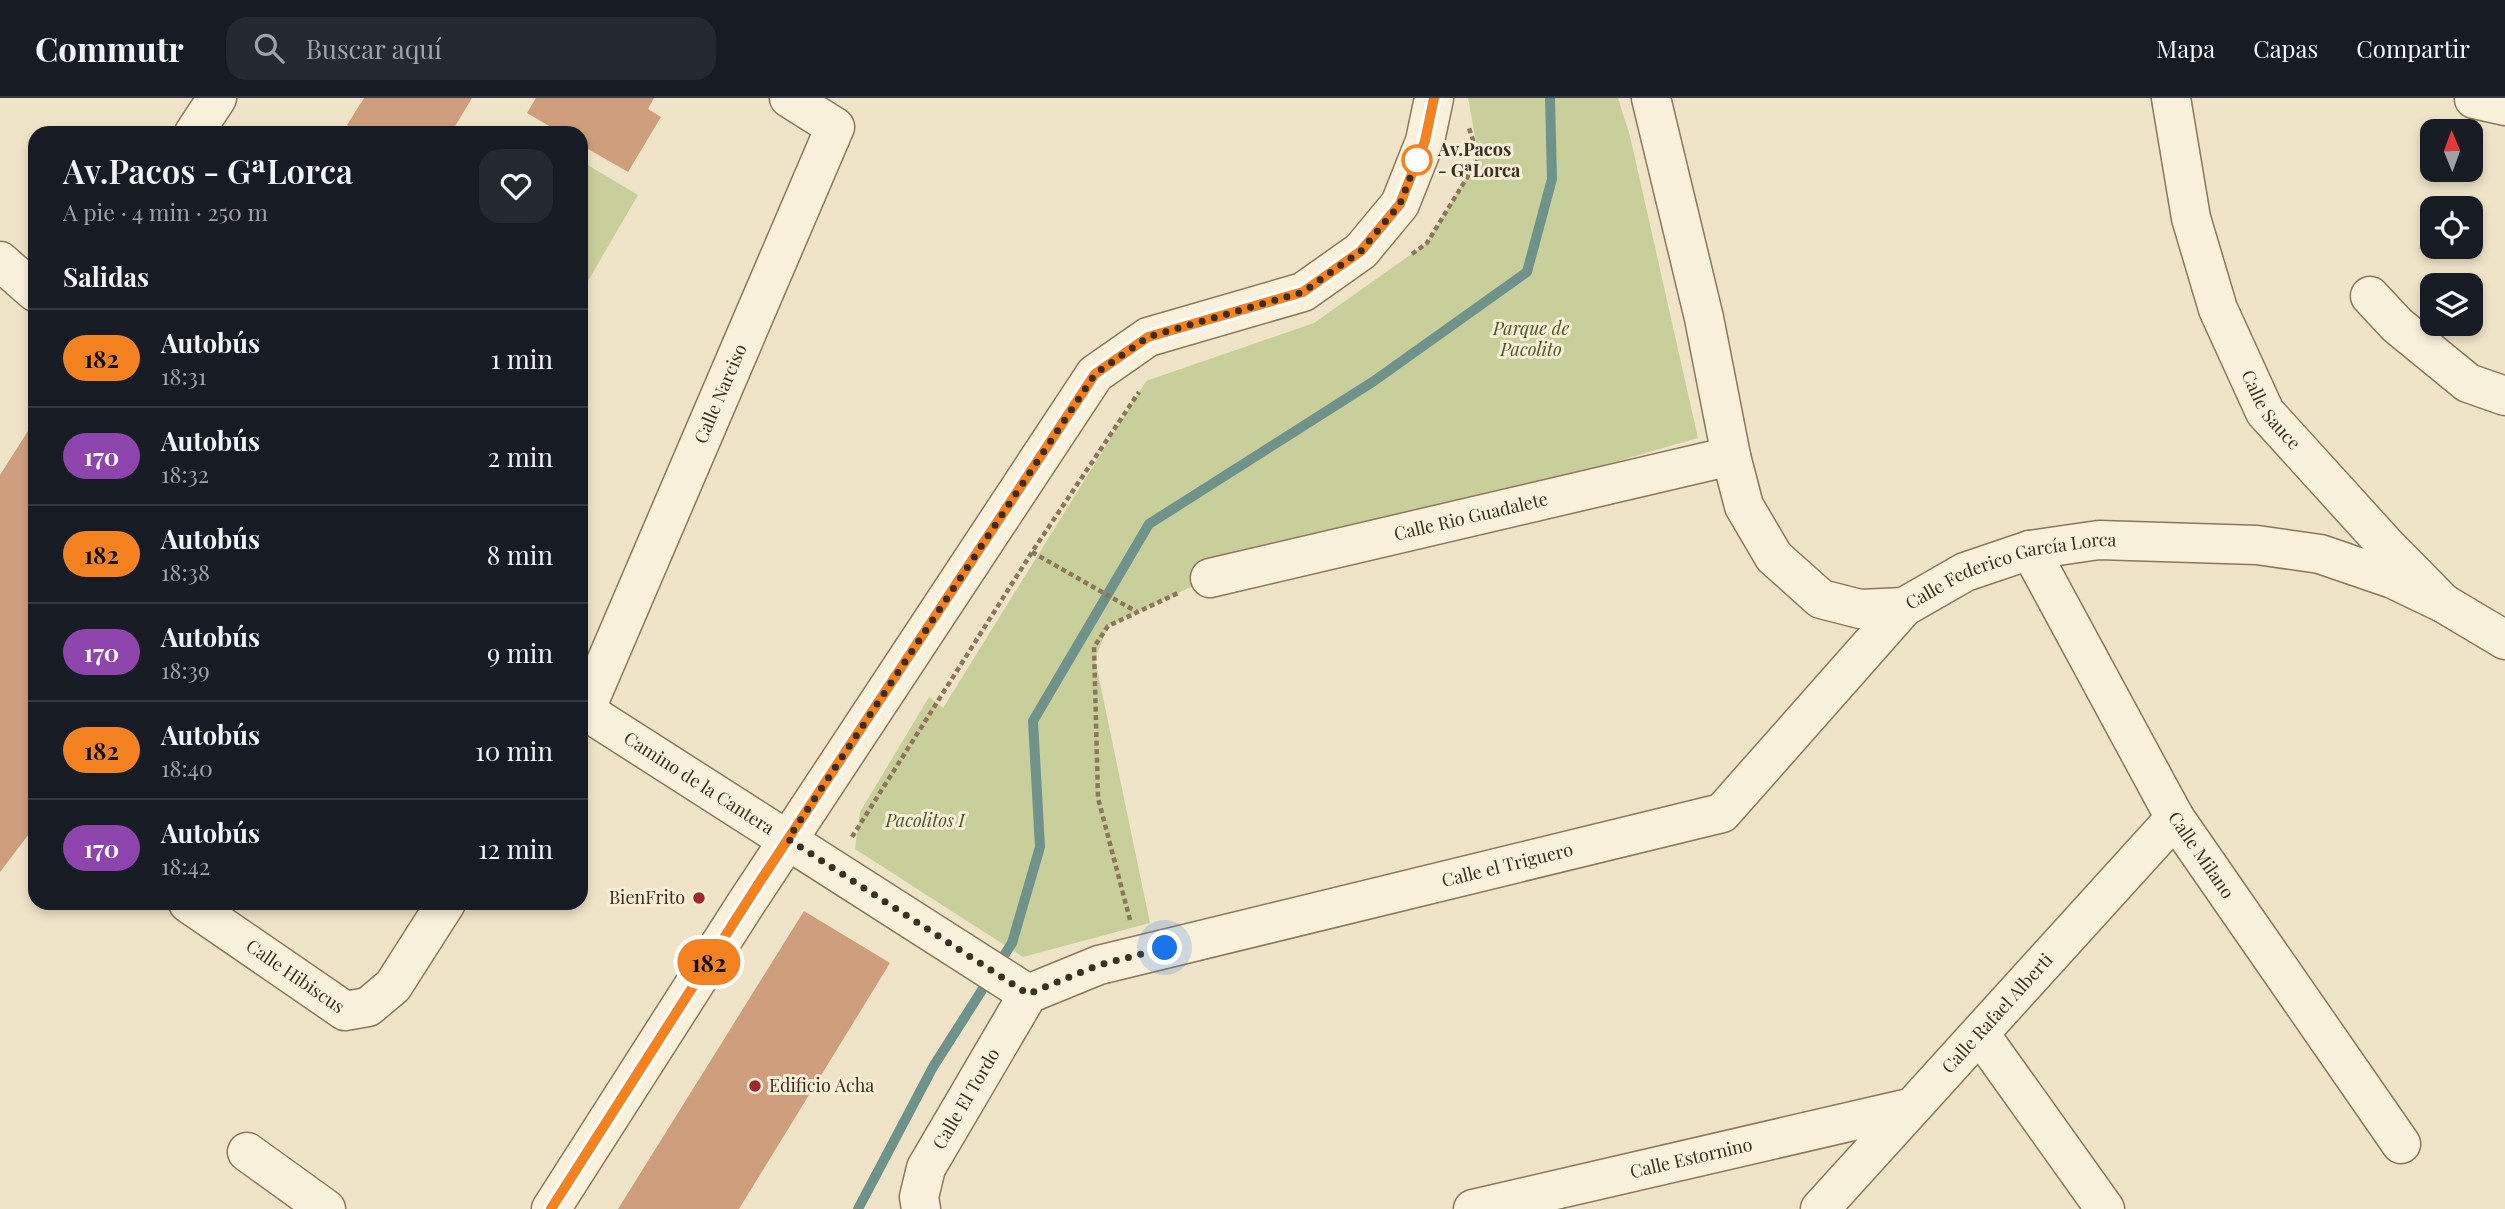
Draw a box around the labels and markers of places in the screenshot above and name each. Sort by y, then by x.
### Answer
place label: Av.Pacos - GªLorca [1437,137,1521,182]
marker: Av.Pacos - GªLorca [1402,145,1432,175]
place label: BienFrito [609,885,685,909]
marker: BienFrito [691,890,707,906]
place label: Edificio Acha [769,1073,874,1097]
marker: Edificio Acha [747,1078,763,1094]

